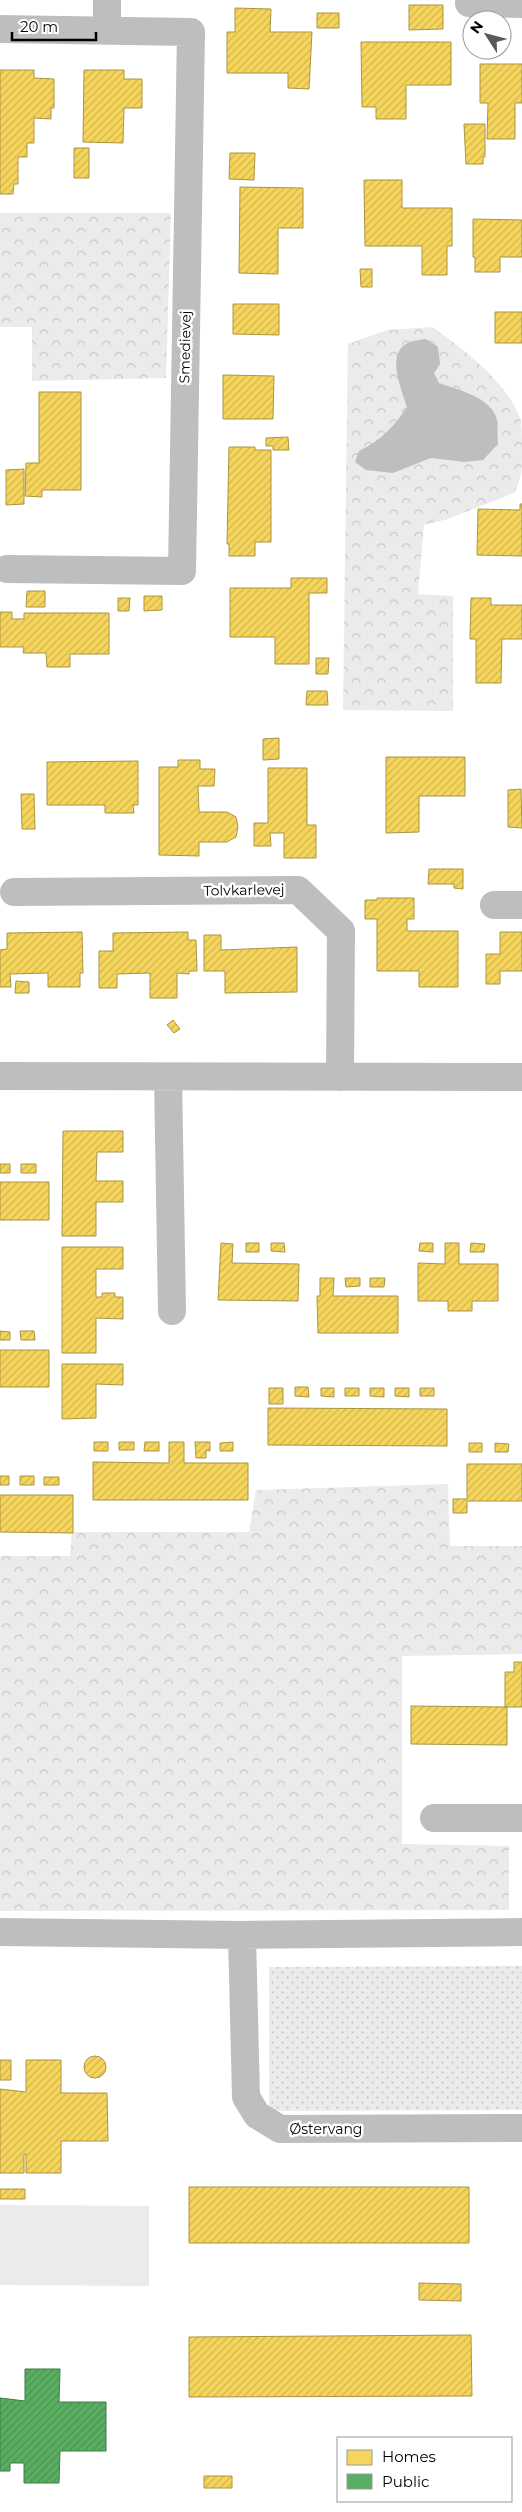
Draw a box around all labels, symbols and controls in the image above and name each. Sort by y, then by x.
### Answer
scale bar [12,10,96,42]
north arrow [462,10,512,60]
text: 20 m [20,17,58,36]
text: N [466,17,487,37]
street label: Smedievej [175,310,195,384]
street label: Tolvkarlevej [203,880,285,900]
street label: Østervang [290,2120,362,2138]
legend [337,2437,512,2502]
text: Homes [382,2447,436,2466]
text: Public [382,2472,430,2491]

